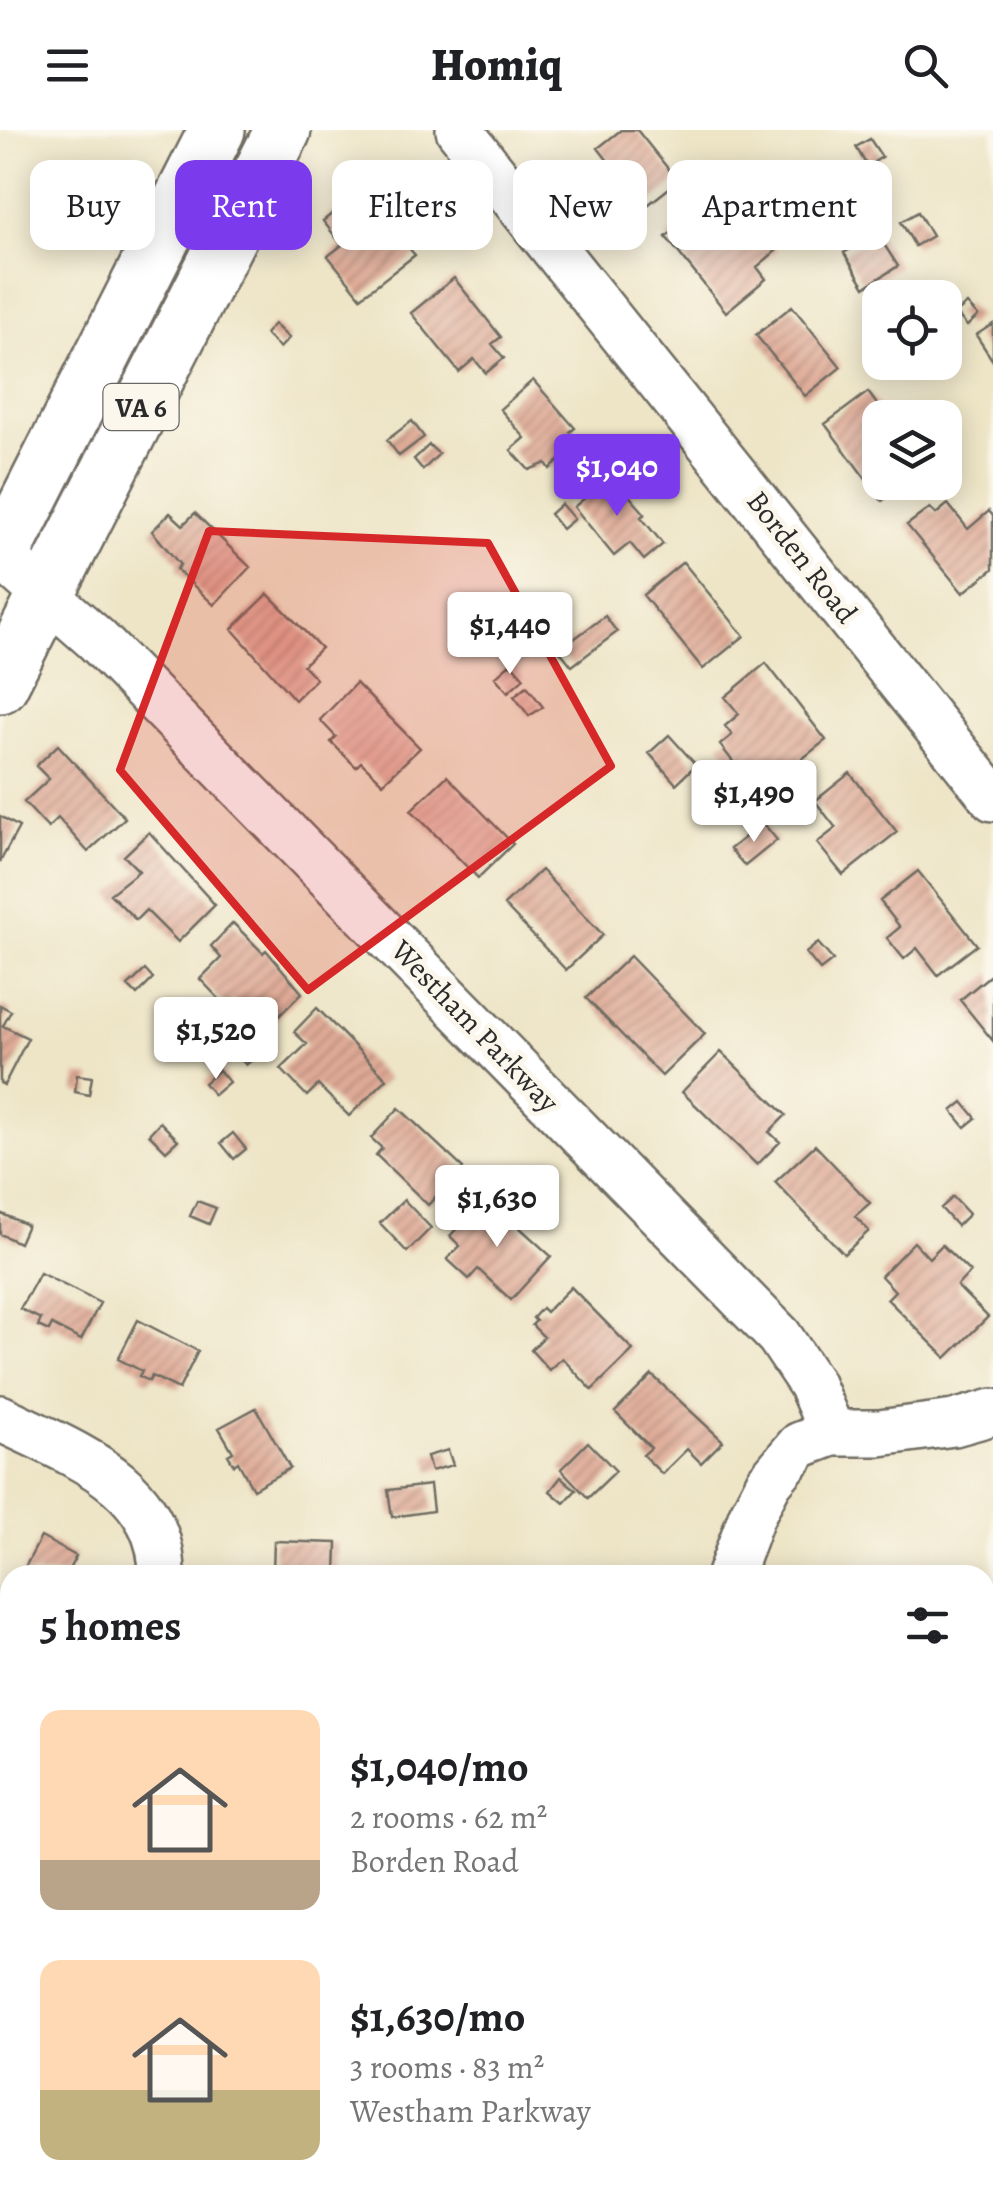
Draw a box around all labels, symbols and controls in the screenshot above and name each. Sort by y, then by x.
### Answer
text: Homiq [431,34,562,96]
icon: menu [40,38,95,93]
icon: search [898,38,953,93]
chip: Buy [30,160,155,250]
chip: Rent [175,160,312,250]
chip: Filters [332,160,493,250]
chip: New [513,160,647,250]
chip: Apartment [667,160,892,250]
map controls [862,280,962,500]
button: locate [862,280,962,380]
road number: VA 6 [104,384,178,430]
button: layers [862,400,962,500]
pin: $1,040 [536,434,698,519]
text: $1,040 [576,444,658,488]
street label: Borden Road [738,482,867,632]
pin: $1,440 [429,592,591,677]
text: $1,440 [469,602,551,646]
pin: $1,490 [673,760,835,845]
text: $1,490 [714,770,794,814]
street label: Westham Parkway [381,930,568,1122]
pin: $1,520 [135,997,297,1082]
text: $1,520 [176,1007,256,1051]
pin: $1,630 [416,1165,578,1250]
text: $1,630 [457,1175,537,1219]
text: 5 homes [40,1597,181,1654]
icon: filters [900,1598,955,1653]
text: $1,040/mo [350,1738,529,1795]
icon: home [120,1750,240,1870]
text: 2 rooms · 62 m² [350,1795,547,1839]
text: Borden Road [350,1839,519,1883]
text: $1,630/mo [350,1988,525,2045]
icon: home [120,2000,240,2120]
text: 3 rooms · 83 m² [350,2045,544,2089]
text: Westham Parkway [350,2089,591,2133]

